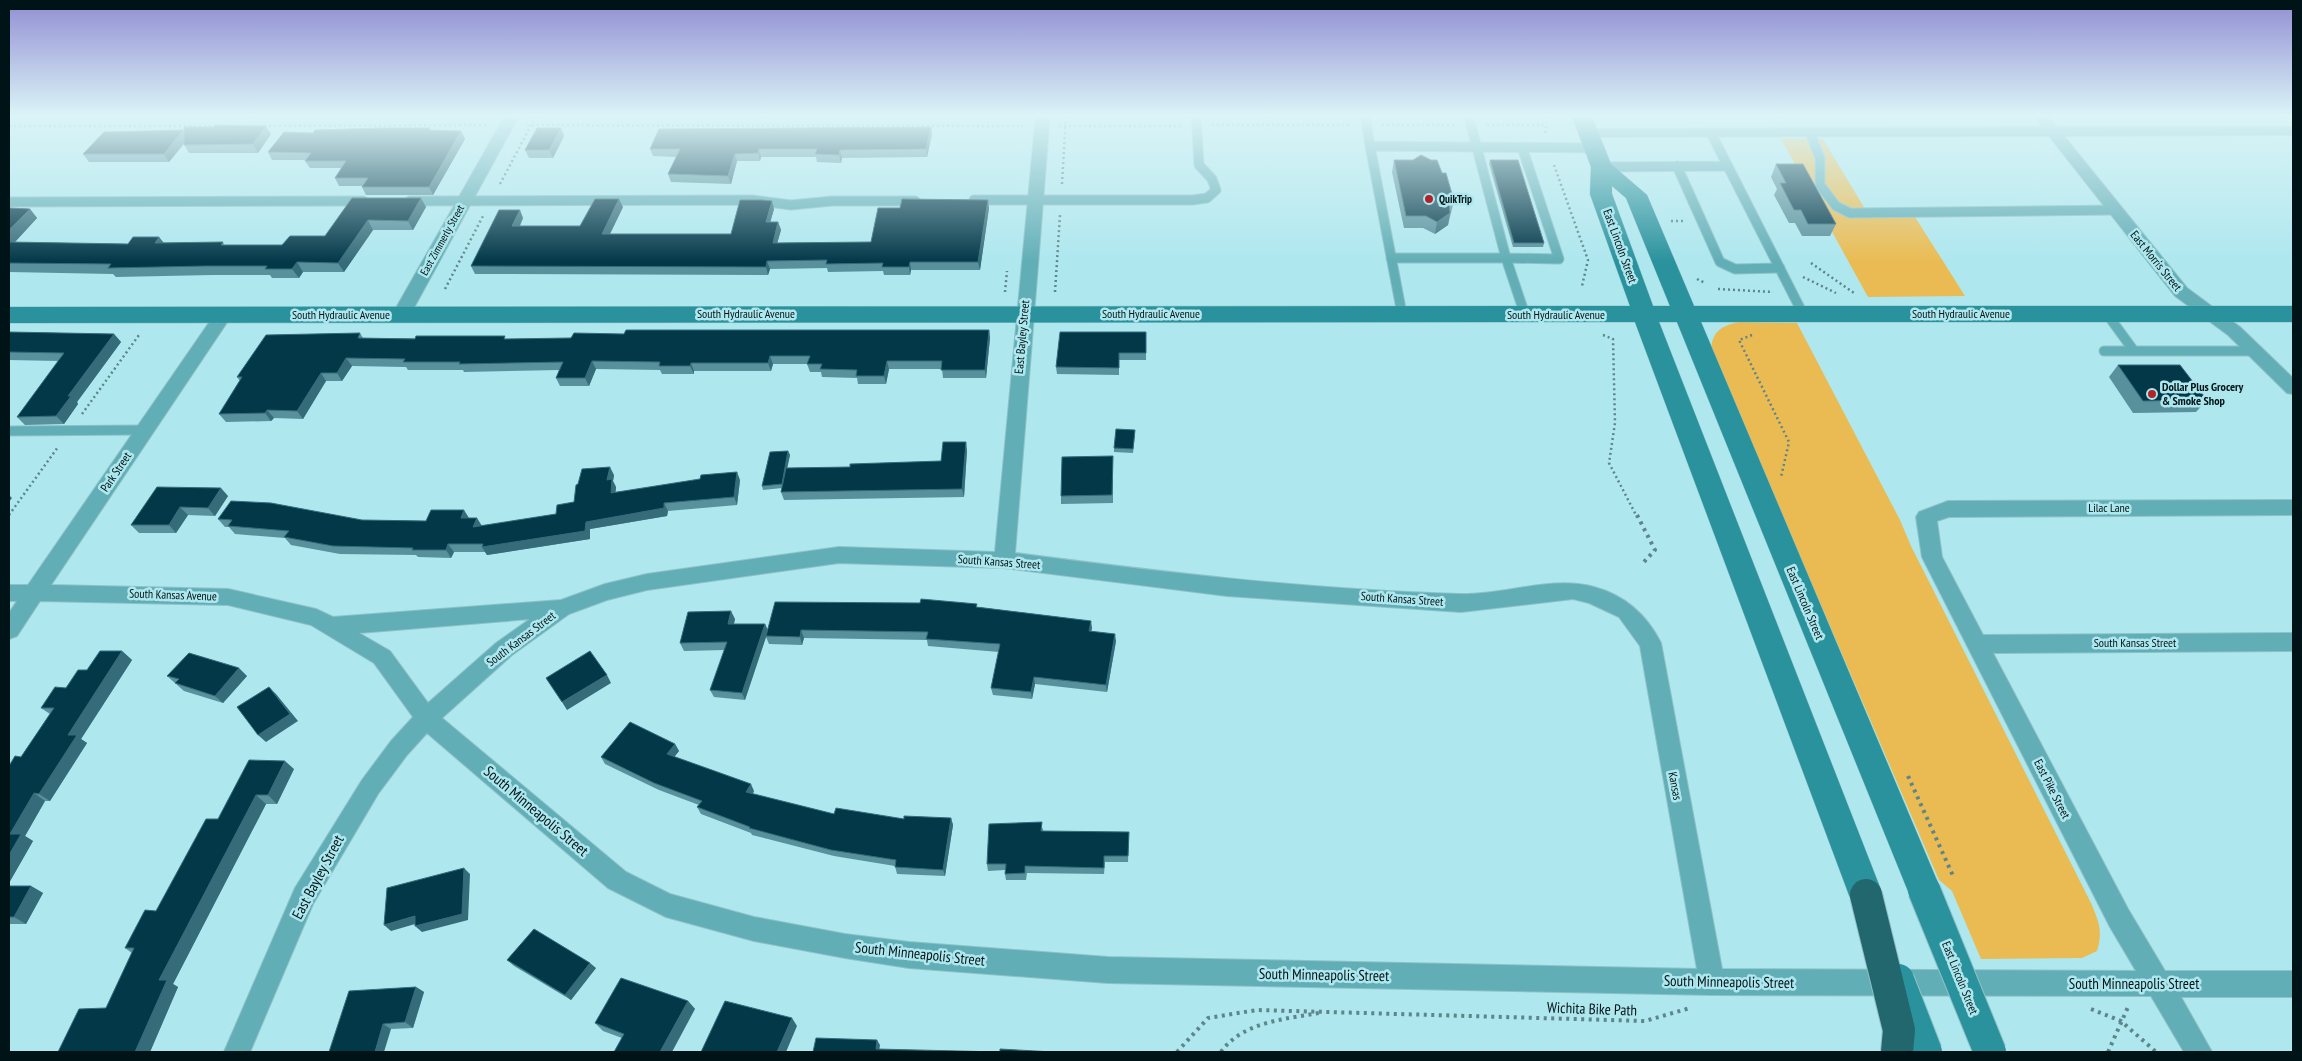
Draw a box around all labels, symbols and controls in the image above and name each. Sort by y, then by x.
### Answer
place label: QuikTrip [1439,192,1472,206]
marker: QuikTrip [1423,193,1435,205]
street label: East Zimmerly Street [417,202,467,278]
street label: East Lincoln Street [1600,207,1641,285]
street label: East Morris Street [2127,227,2186,294]
street label: East Bayley Street [1011,299,1032,374]
street label: South Hydraulic Avenue [697,306,795,321]
street label: South Hydraulic Avenue [1102,306,1200,321]
street label: South Hydraulic Avenue [1912,306,2010,321]
street label: South Hydraulic Avenue [292,307,390,322]
street label: South Hydraulic Avenue [1507,307,1605,322]
place label: Dollar Plus Grocery & Smoke Shop [2162,379,2244,408]
marker: Dollar Plus Grocery & Smoke Shop [2146,388,2158,400]
street label: Park Street [97,448,135,495]
street label: Lilac Lane [2088,500,2130,515]
street label: South Kansas Street [957,551,1041,572]
street label: East Lincoln Street [1783,564,1828,642]
street label: South Kansas Avenue [129,585,217,604]
street label: South Kansas Street [1360,588,1444,609]
street label: South Kansas Street [483,607,559,669]
street label: South Kansas Street [2094,635,2177,650]
street label: East Pike Street [2031,757,2074,822]
street label: South Minneapolis Street [480,761,592,860]
street label: Kansas [1665,770,1686,801]
street label: East Bayley Street [287,832,348,922]
street label: South Minneapolis Street [854,937,986,970]
street label: East Lincoln Street [1939,939,1982,1017]
street label: South Minneapolis Street [1259,964,1389,985]
street label: South Minneapolis Street [1664,971,1794,992]
street label: South Minneapolis Street [2069,974,2199,993]
street label: Wichita Bike Path [1547,997,1637,1020]

